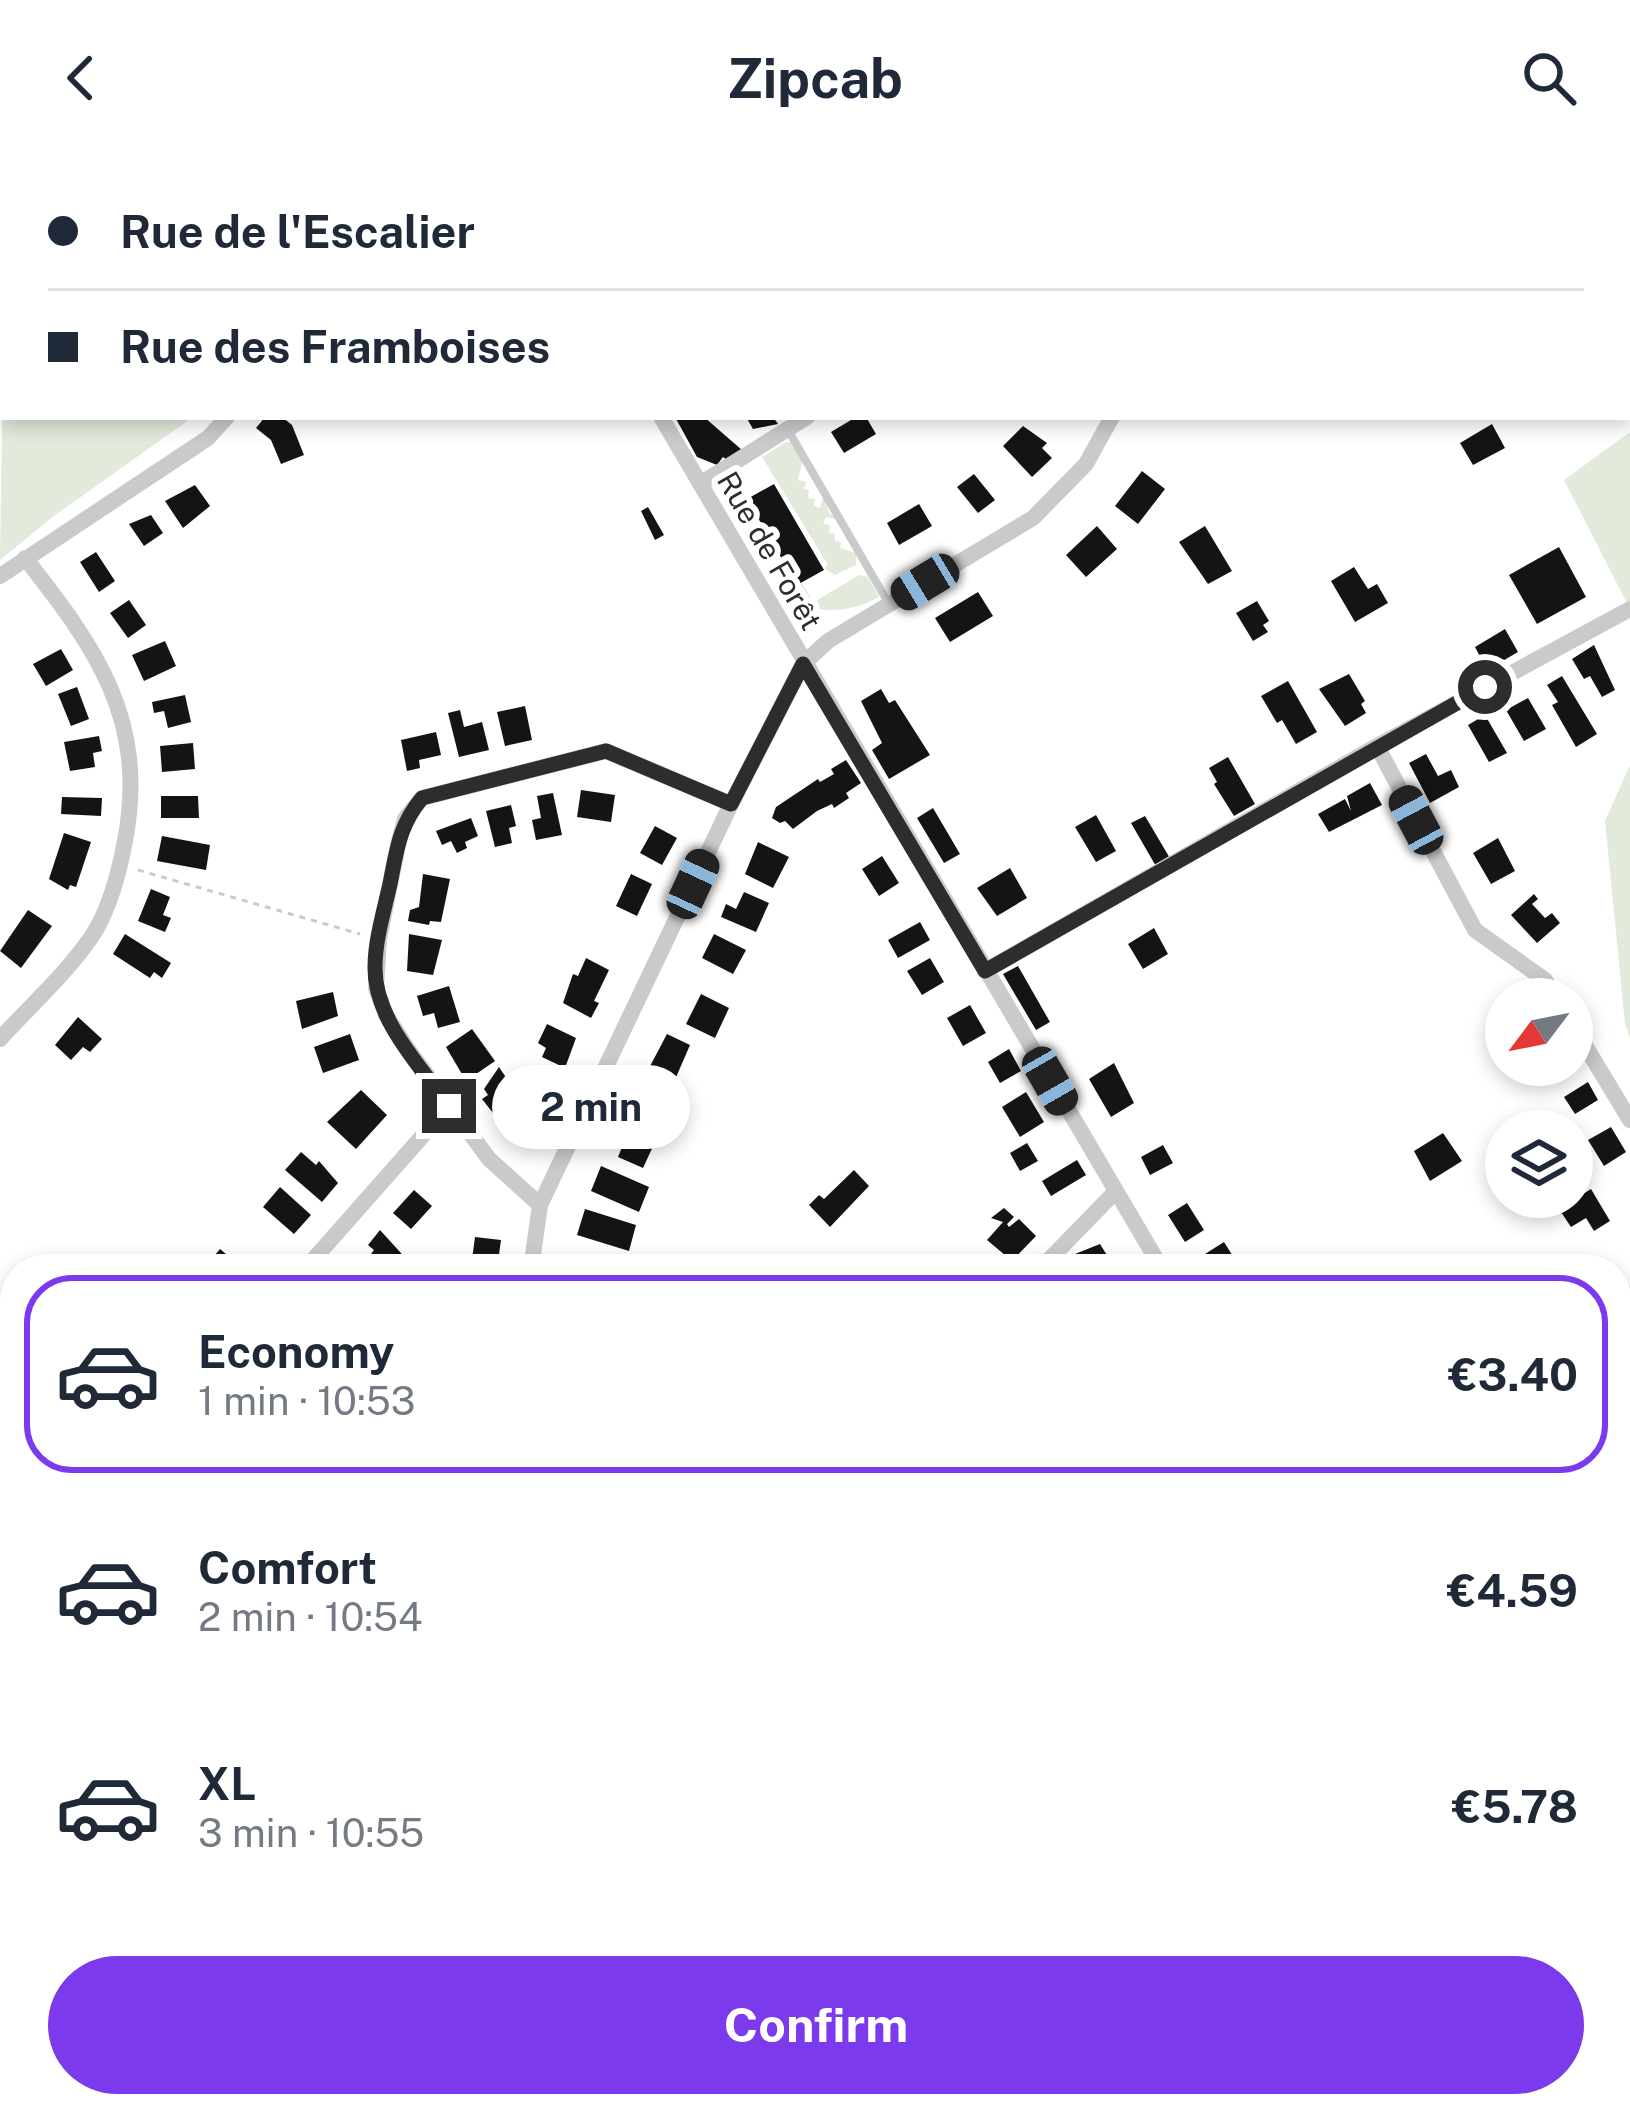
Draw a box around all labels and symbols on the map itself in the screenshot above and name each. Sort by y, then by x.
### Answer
street label: Rue de Forêt [710,465,830,636]
car [885,548,965,616]
route start [1458,660,1512,714]
car [1383,780,1449,860]
car [661,844,725,924]
north arrow [1485,978,1593,1086]
car [1016,1041,1084,1121]
callout: 2 min [491,1064,689,1148]
route end [422,1079,476,1133]

